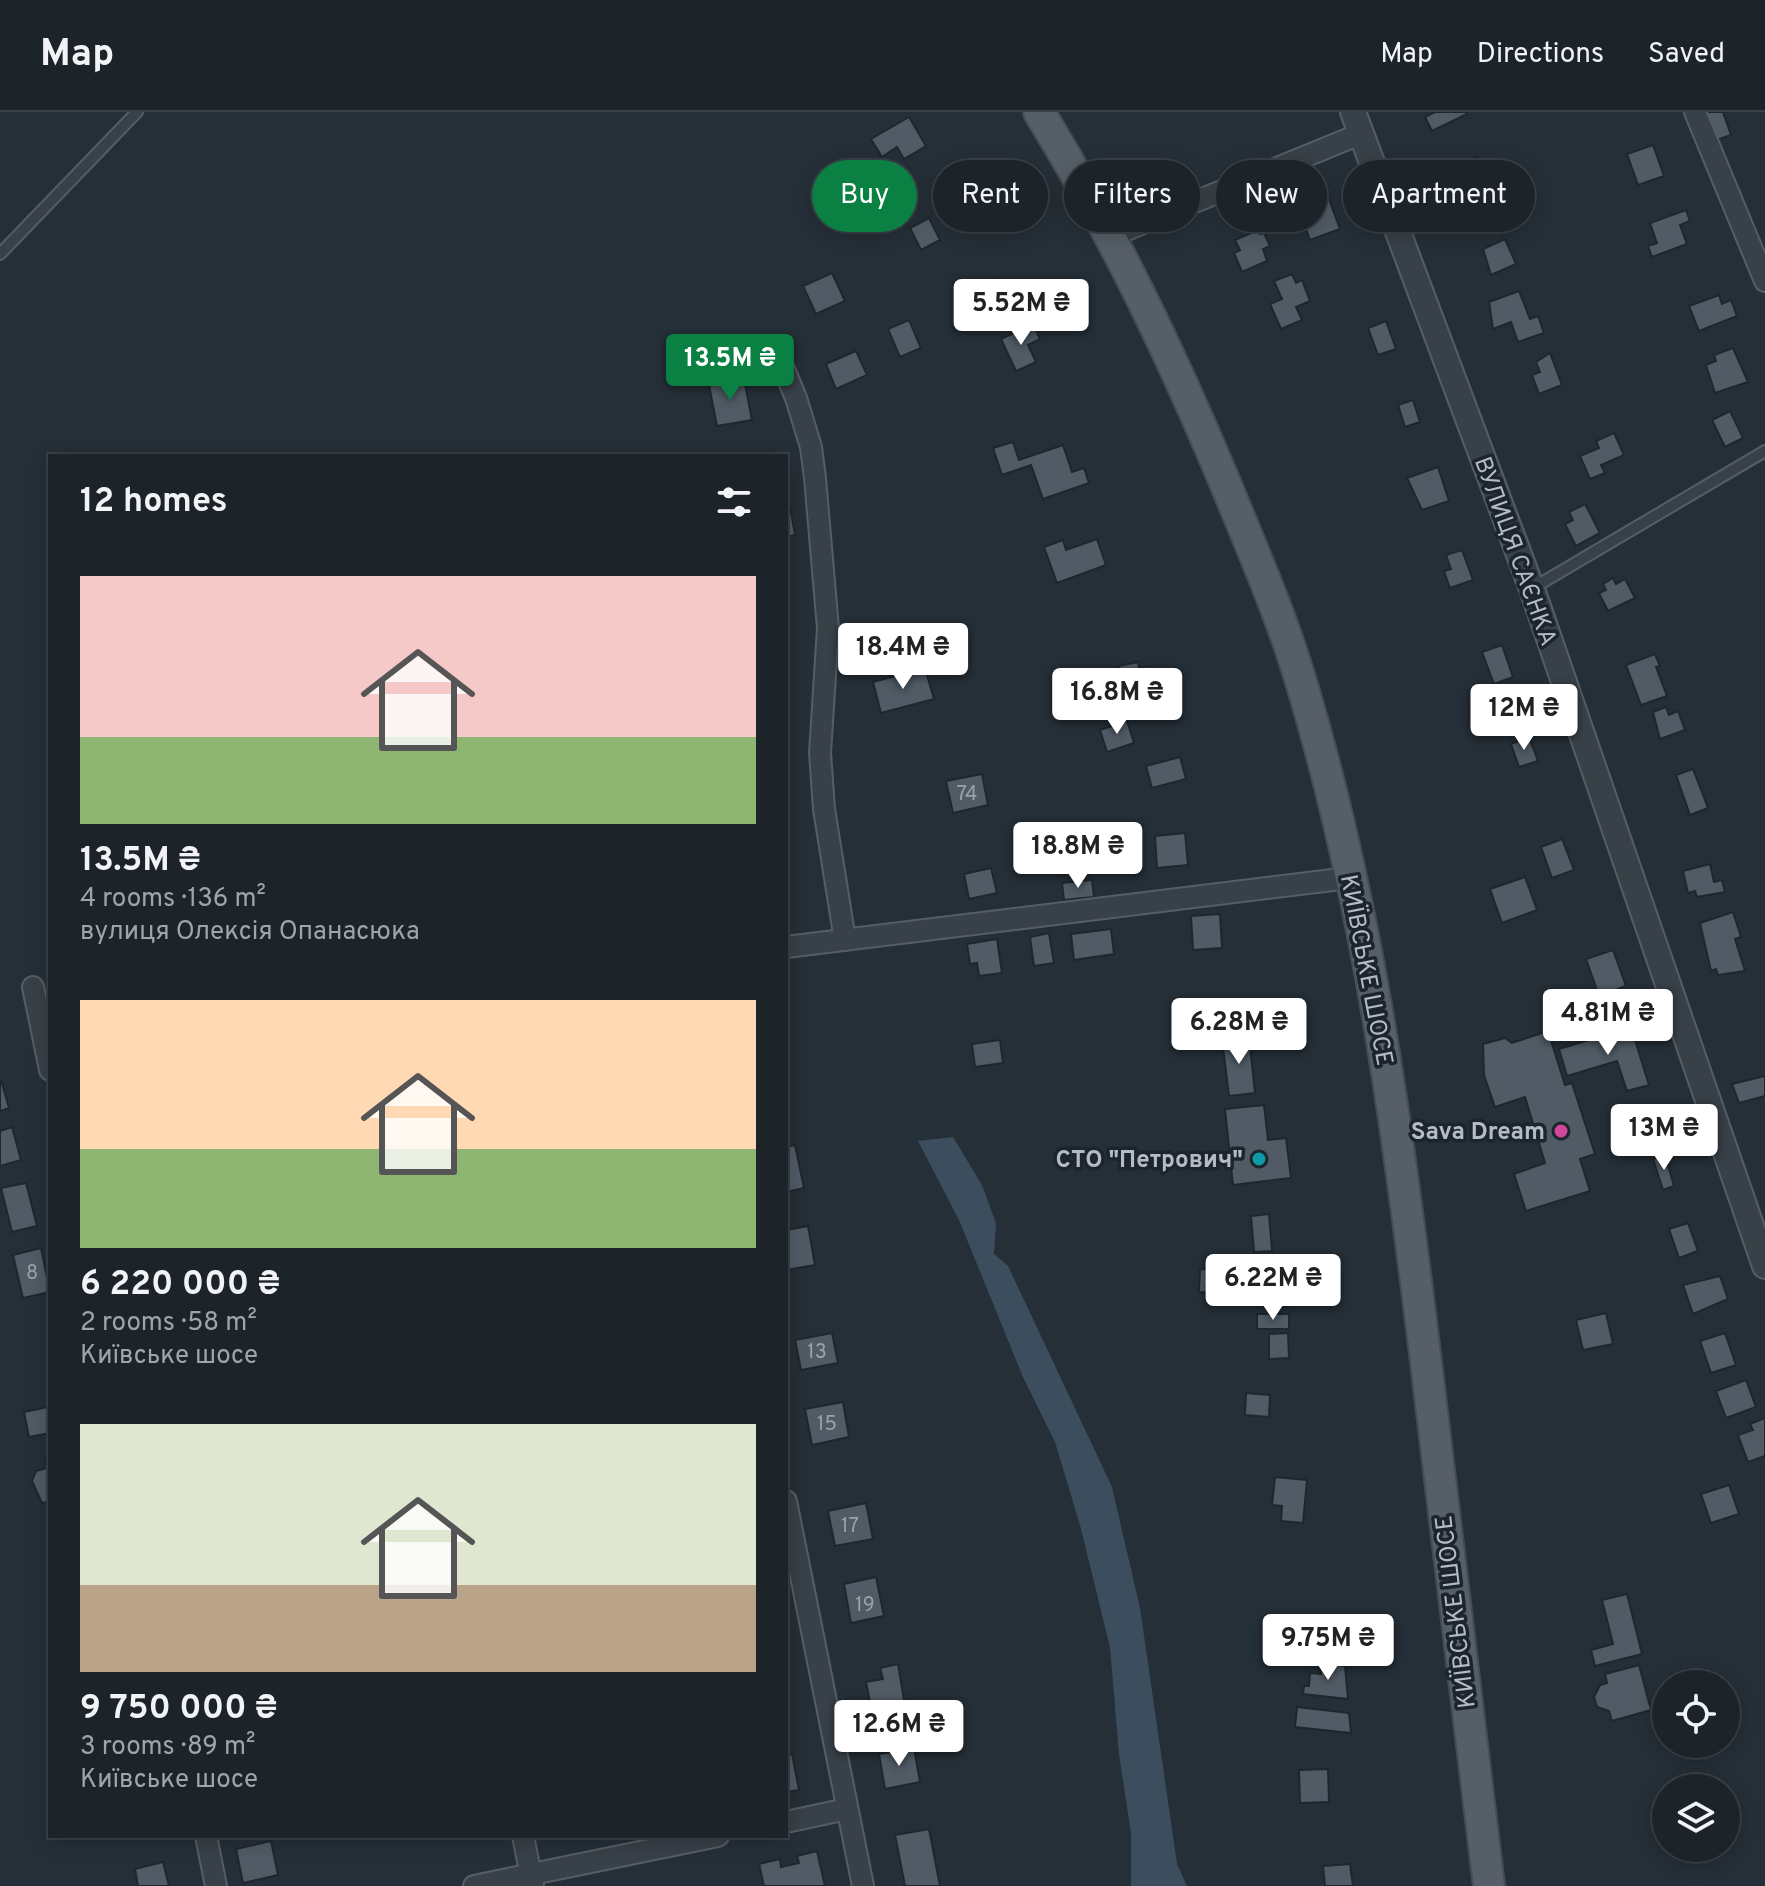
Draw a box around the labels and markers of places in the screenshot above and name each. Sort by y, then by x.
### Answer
pin: 5.52M ₴ [947,279,1095,347]
pin: 13.5M ₴ [656,334,804,402]
pin: 18.4M ₴ [829,623,977,691]
pin: 16.8M ₴ [1043,668,1191,736]
pin: 12M ₴ [1468,684,1580,752]
pin: 18.8M ₴ [1004,822,1152,890]
pin: 4.81M ₴ [1534,989,1682,1057]
pin: 6.28M ₴ [1165,998,1313,1066]
pin: 13M ₴ [1608,1104,1720,1172]
place label: Sava Dream [1411,1118,1545,1148]
marker: Sava Dream [1552,1122,1570,1140]
place label: СТО "Петрович" [1056,1146,1243,1176]
marker: СТО "Петрович" [1250,1150,1268,1168]
pin: 6.22M ₴ [1199,1254,1347,1322]
pin: 9.75M ₴ [1254,1614,1402,1682]
pin: 12.6M ₴ [825,1700,973,1768]

